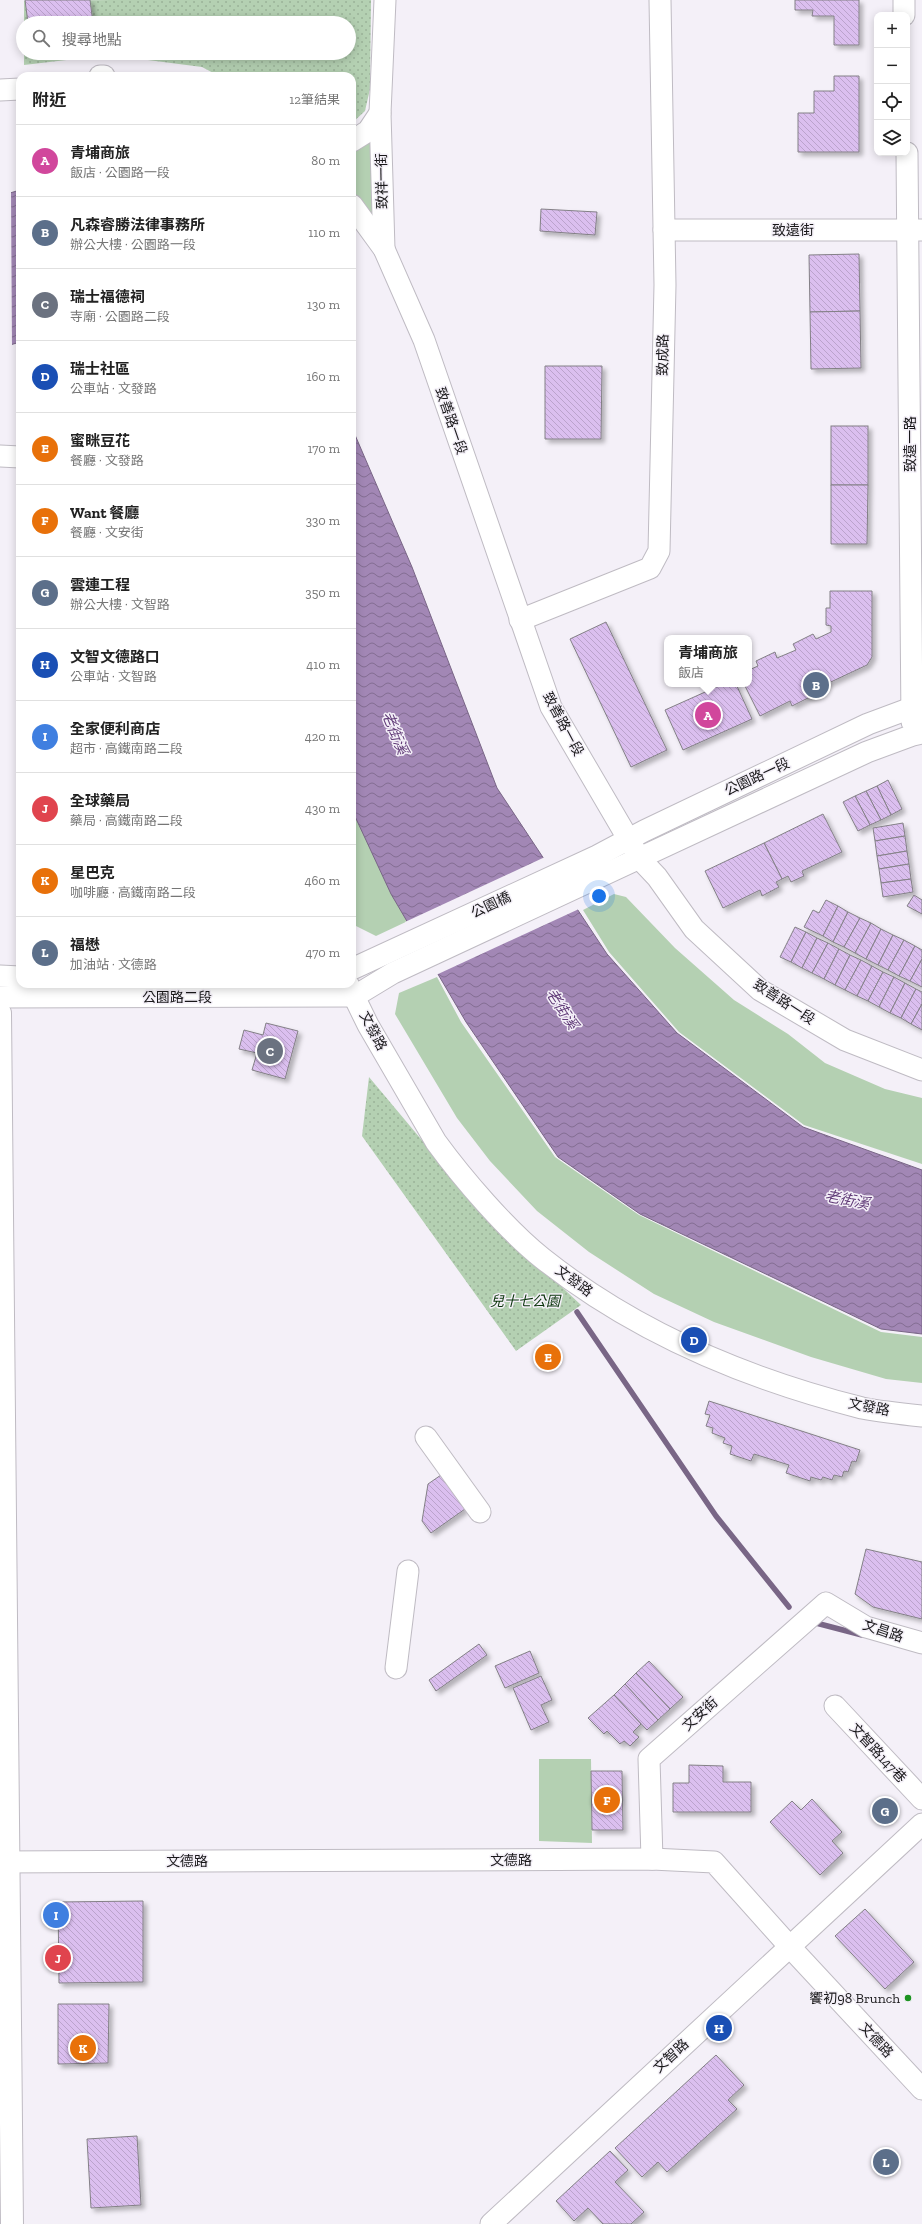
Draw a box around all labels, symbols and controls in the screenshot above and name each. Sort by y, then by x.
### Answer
map controls [874,12,910,156]
button: + [874,12,910,48]
search box [16,16,356,60]
icon: search [30,27,52,49]
text: 搜尋地點 [62,31,122,49]
button: − [874,48,910,84]
button: locate [874,84,910,120]
text: 附近 [32,90,66,110]
text: 12筆結果 [289,92,340,107]
button: layers [874,120,910,156]
text: 青埔商旅 [70,144,130,162]
text: A [41,153,49,168]
text: 80 m [311,153,340,168]
street label: 致祥一街 [373,153,391,209]
text: 飯店 · 公園路一段 [70,165,170,180]
text: 凡森睿勝法律事務所 [70,216,205,234]
street label: 致遠街 [772,222,814,239]
text: B [41,225,49,240]
text: 110 m [308,225,340,240]
text: 辦公大樓 · 公園路一段 [70,237,196,252]
text: 瑞士福德祠 [70,288,145,306]
text: C [41,297,49,312]
text: 130 m [307,297,340,312]
text: 寺廟 · 公園路二段 [70,309,170,324]
street label: 致成路 [654,334,672,376]
text: 瑞士社區 [70,360,130,378]
text: D [40,369,50,384]
text: 160 m [306,369,340,384]
text: 公車站 · 文發路 [70,381,157,396]
street label: 致善路一段 [432,385,470,457]
street label: 致遠一路 [902,416,919,472]
text: 蜜眯豆花 [70,432,130,450]
text: E [41,441,49,456]
text: 170 m [307,441,340,456]
text: 餐廳 · 文發路 [70,453,144,468]
text: Want 餐廳 [70,504,139,522]
text: F [41,513,49,528]
text: 330 m [306,513,340,528]
text: 餐廳 · 文安街 [70,525,144,540]
text: 雲連工程 [70,576,130,594]
text: G [41,585,49,600]
text: 350 m [305,585,340,600]
text: 辦公大樓 · 文智路 [70,597,170,612]
popup [664,635,752,687]
text: 青埔商旅 [678,644,738,662]
text: 文智文德路口 [70,648,160,666]
text: H [40,657,50,672]
text: 410 m [306,657,340,672]
text: 飯店 [678,665,704,680]
text: 公車站 · 文智路 [70,669,157,684]
pin: B [803,670,829,700]
street label: 致善路一段 [539,689,587,759]
pin: A [695,700,721,730]
water label: 老街溪 [378,709,413,759]
text: 全家便利商店 [70,720,160,738]
text: I [43,729,47,744]
text: 420 m [305,729,340,744]
text: 超市 · 高鐵南路二段 [70,741,183,756]
street label: 公園路一段 [722,755,792,799]
text: 全球藥局 [70,792,130,810]
text: J [42,801,48,816]
text: 430 m [305,801,340,816]
text: 藥局 · 高鐵南路二段 [70,813,183,828]
text: 星巴克 [70,864,115,882]
text: K [41,873,49,888]
text: 460 m [304,873,340,888]
text: 咖啡廳 · 高鐵南路二段 [70,885,196,900]
your location [589,886,609,906]
street label: 公園橋 [468,888,514,922]
text: 福懋 [70,936,100,954]
text: L [41,945,49,960]
text: 470 m [305,945,340,960]
text: 加油站 · 文德路 [70,957,157,972]
street label: 致善路一段 [750,976,818,1028]
water label: 老街溪 [542,985,583,1034]
street label: 公園路二段 [142,989,212,1006]
street label: 文發路 [356,1008,390,1054]
pin: C [257,1036,283,1066]
water label: 老街溪 [823,1187,873,1214]
street label: 文發路 [552,1262,596,1300]
park label: 兒十七公園 [490,1293,562,1310]
pin: D [681,1325,707,1355]
pin: E [535,1342,561,1372]
street label: 文發路 [847,1395,891,1419]
street label: 文昌路 [860,1616,906,1646]
street label: 文安街 [679,1694,721,1734]
street label: 文智路147巷 [846,1720,910,1786]
pin: F [594,1785,620,1815]
pin: G [872,1796,898,1826]
street label: 文德路 [490,1852,532,1869]
street label: 文德路 [166,1853,208,1870]
pin: I [43,1900,69,1930]
pin: J [45,1943,71,1973]
place label: 饗初98 Brunch [809,1990,900,2007]
marker: 饗初98 Brunch [903,1993,913,2003]
pin: H [706,2013,732,2043]
street label: 文德路 [855,2019,897,2061]
pin: K [70,2033,96,2063]
street label: 文智路 [650,2035,692,2077]
pin: L [873,2147,899,2177]

